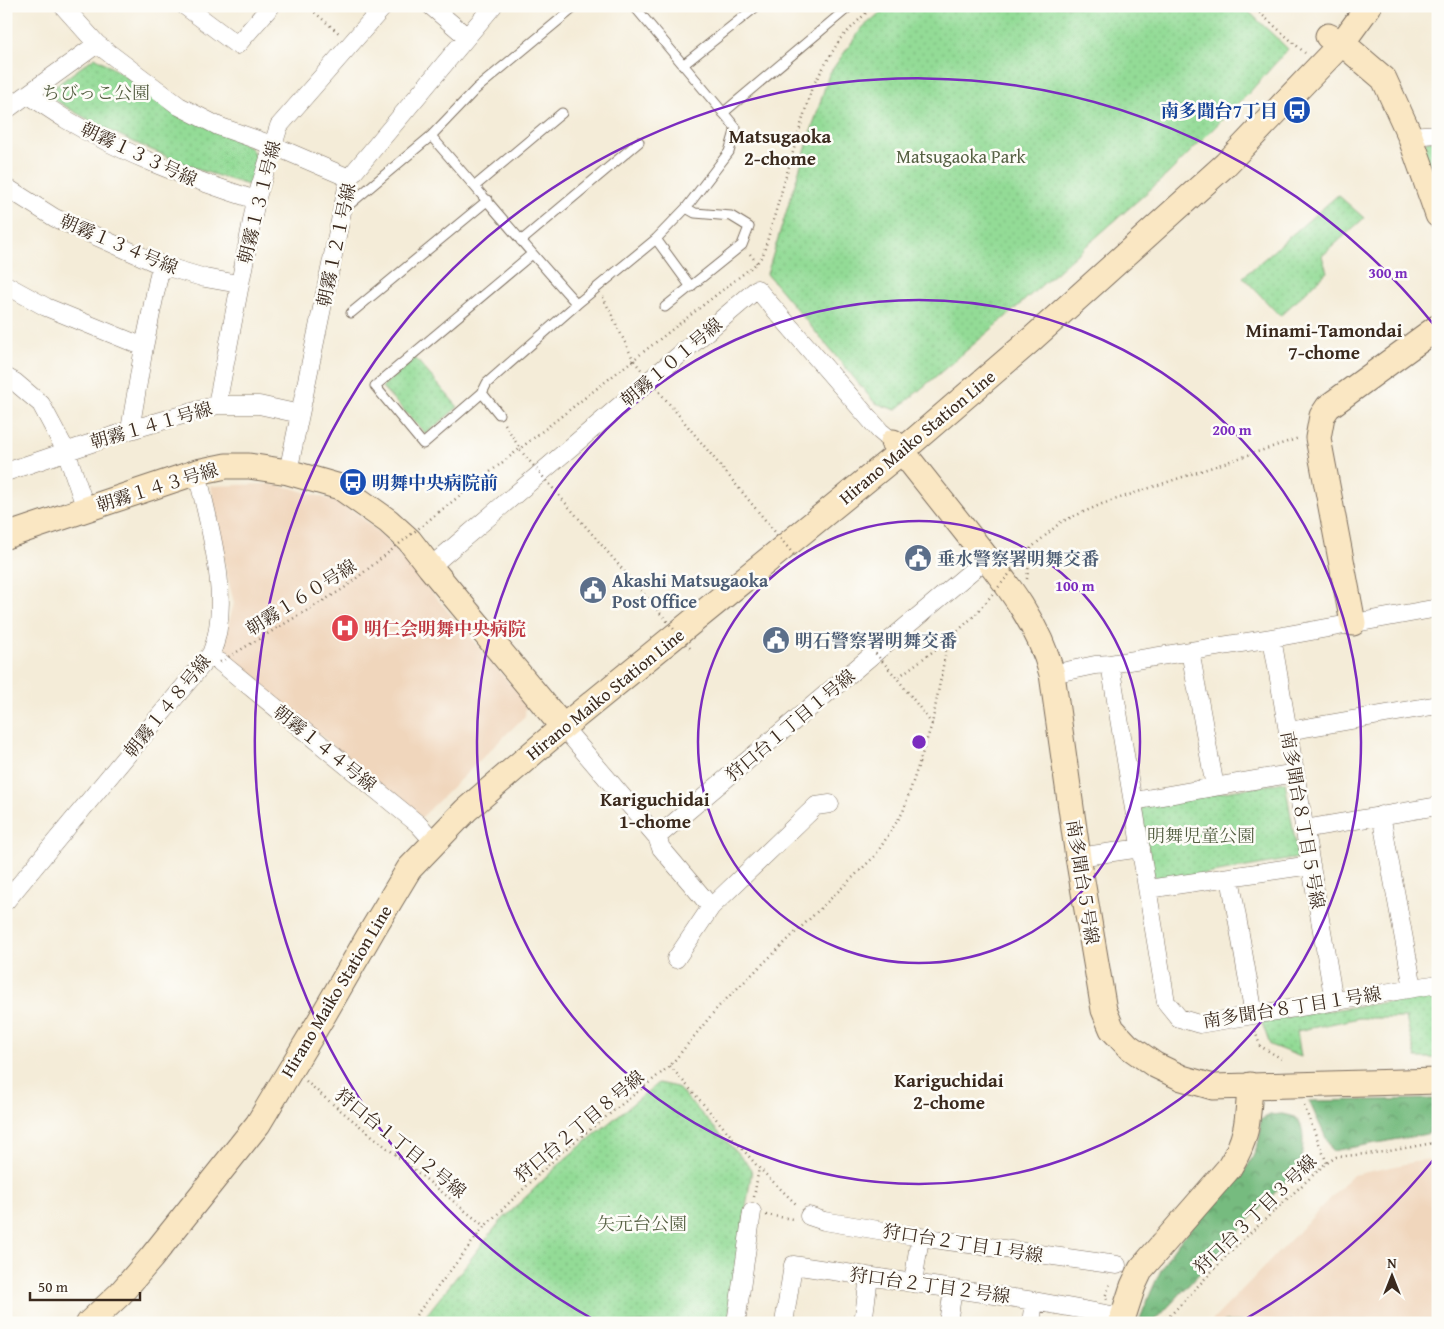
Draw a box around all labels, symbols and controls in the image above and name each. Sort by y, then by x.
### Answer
park label: ちびっこ公園 [42,79,150,106]
bus stop icon: 南多聞台7丁目 [1282,95,1312,125]
place label: 南多聞台7丁目 [1161,97,1278,124]
street label: 朝霧１３３号線 [76,115,202,193]
district label: Matsugaoka 2-chome [729,122,832,172]
street label: 朝霧１３１号線 [231,138,287,266]
park label: Matsugaoka Park [896,143,1027,170]
street label: 朝霧１２１号線 [310,181,362,309]
street label: 朝霧１３４号線 [56,207,182,281]
text: 300 m [1368,262,1408,283]
street label: 朝霧１０１号線 [614,311,728,413]
district label: Minami-Tamondai 7-chome [1246,316,1402,366]
street label: Hirano Maiko Station Line [833,363,1001,511]
street label: 朝霧１４１号線 [87,395,215,455]
text: 200 m [1212,419,1252,440]
street label: 朝霧１４３号線 [93,456,221,518]
bus stop icon: 明舞中央病院前 [338,467,368,497]
place label: 明舞中央病院前 [372,469,498,496]
public building icon: 垂水警察署明舞交番 [903,543,933,573]
place label: 垂水警察署明舞交番 [937,545,1099,572]
street label: 朝霧１６０号線 [240,552,362,642]
place label: Akashi Matsugaoka Post Office [612,567,769,615]
public building icon: Akashi Matsugaoka Post Office [578,575,608,605]
text: 100 m [1055,575,1095,596]
hospital icon: 明仁会明舞中央病院 [330,613,360,643]
place label: 明仁会明舞中央病院 [364,615,526,642]
street label: Hirano Maiko Station Line [520,622,690,766]
public building icon: 明石警察署明舞交番 [761,625,791,655]
place label: 明石警察署明舞交番 [795,627,957,654]
street label: 朝霧１４８号線 [117,649,217,763]
street label: 狩口台１丁目１号線 [719,663,861,787]
street label: 朝霧１４４号線 [268,698,382,798]
street label: 南多聞台８丁目５号線 [1274,729,1332,911]
centre of rings [910,733,928,751]
district label: Kariguchidai 1-chome [600,785,710,835]
street label: 南多聞台５号線 [1060,818,1106,946]
park label: 明舞児童公園 [1147,822,1255,849]
street label: Hirano Maiko Station Line [274,900,398,1082]
street label: 南多聞台８丁目１号線 [1201,980,1383,1034]
street label: 狩口台２丁目８号線 [508,1064,650,1188]
district label: Kariguchidai 2-chome [894,1066,1004,1116]
street label: 狩口台１丁目２号線 [330,1082,472,1204]
street label: 狩口台３丁目３号線 [1187,1148,1323,1280]
park label: 矢元台公園 [597,1210,687,1237]
street label: 狩口台２丁目１号線 [881,1217,1045,1269]
north arrow [1366,1252,1416,1302]
text: N [1387,1253,1397,1273]
street label: 狩口台２丁目２号線 [848,1260,1012,1310]
scale bar [30,1269,140,1301]
text: 50 m [38,1276,69,1297]

